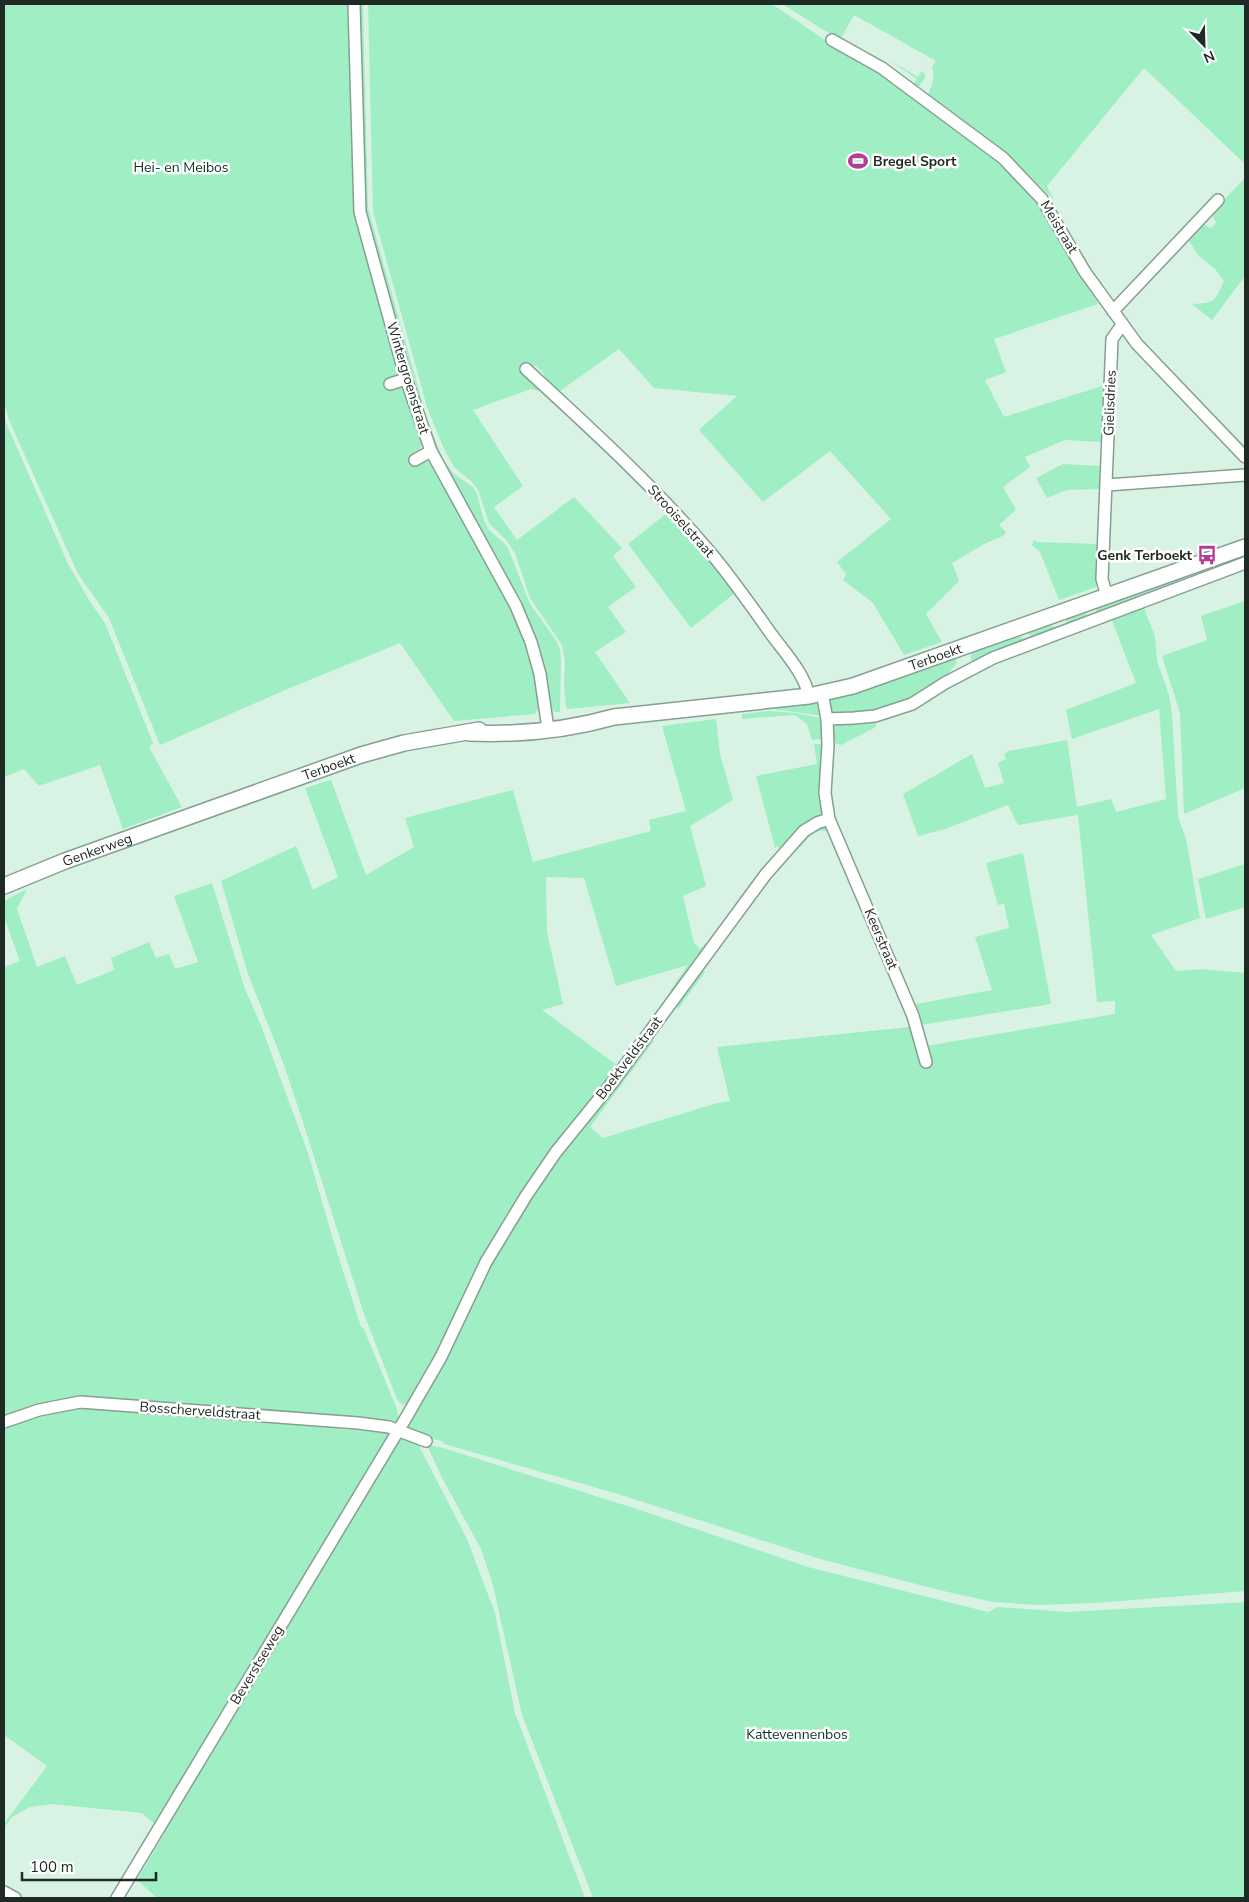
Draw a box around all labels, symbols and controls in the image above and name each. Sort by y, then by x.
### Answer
north arrow [1179,20,1229,70]
text: N [1200,46,1217,67]
sports icon: Bregel Sport [847,150,869,172]
place label: Bregel Sport [873,152,957,171]
park label: Hei- en Meibos [133,158,229,177]
street label: Meistraat [1036,197,1082,257]
street label: Wintergroenstraat [382,320,434,437]
street label: Gielisdries [1099,370,1121,436]
street label: Strooiselstraat [643,481,719,562]
bus stop icon: Genk Terboekt [1196,544,1218,566]
place label: Genk Terboekt [1097,546,1193,565]
street label: Terboekt [906,639,964,675]
street label: Terboekt [300,748,358,785]
street label: Genkerweg [60,828,134,871]
street label: Keerstraat [860,906,902,973]
street label: Boektveldstraat [591,1012,667,1103]
street label: Bosscherveldstraat [139,1397,261,1425]
street label: Beverstseweg [226,1622,288,1708]
park label: Kattevennenbos [746,1725,848,1744]
scale bar [22,1850,156,1882]
text: 100 m [30,1857,74,1877]

